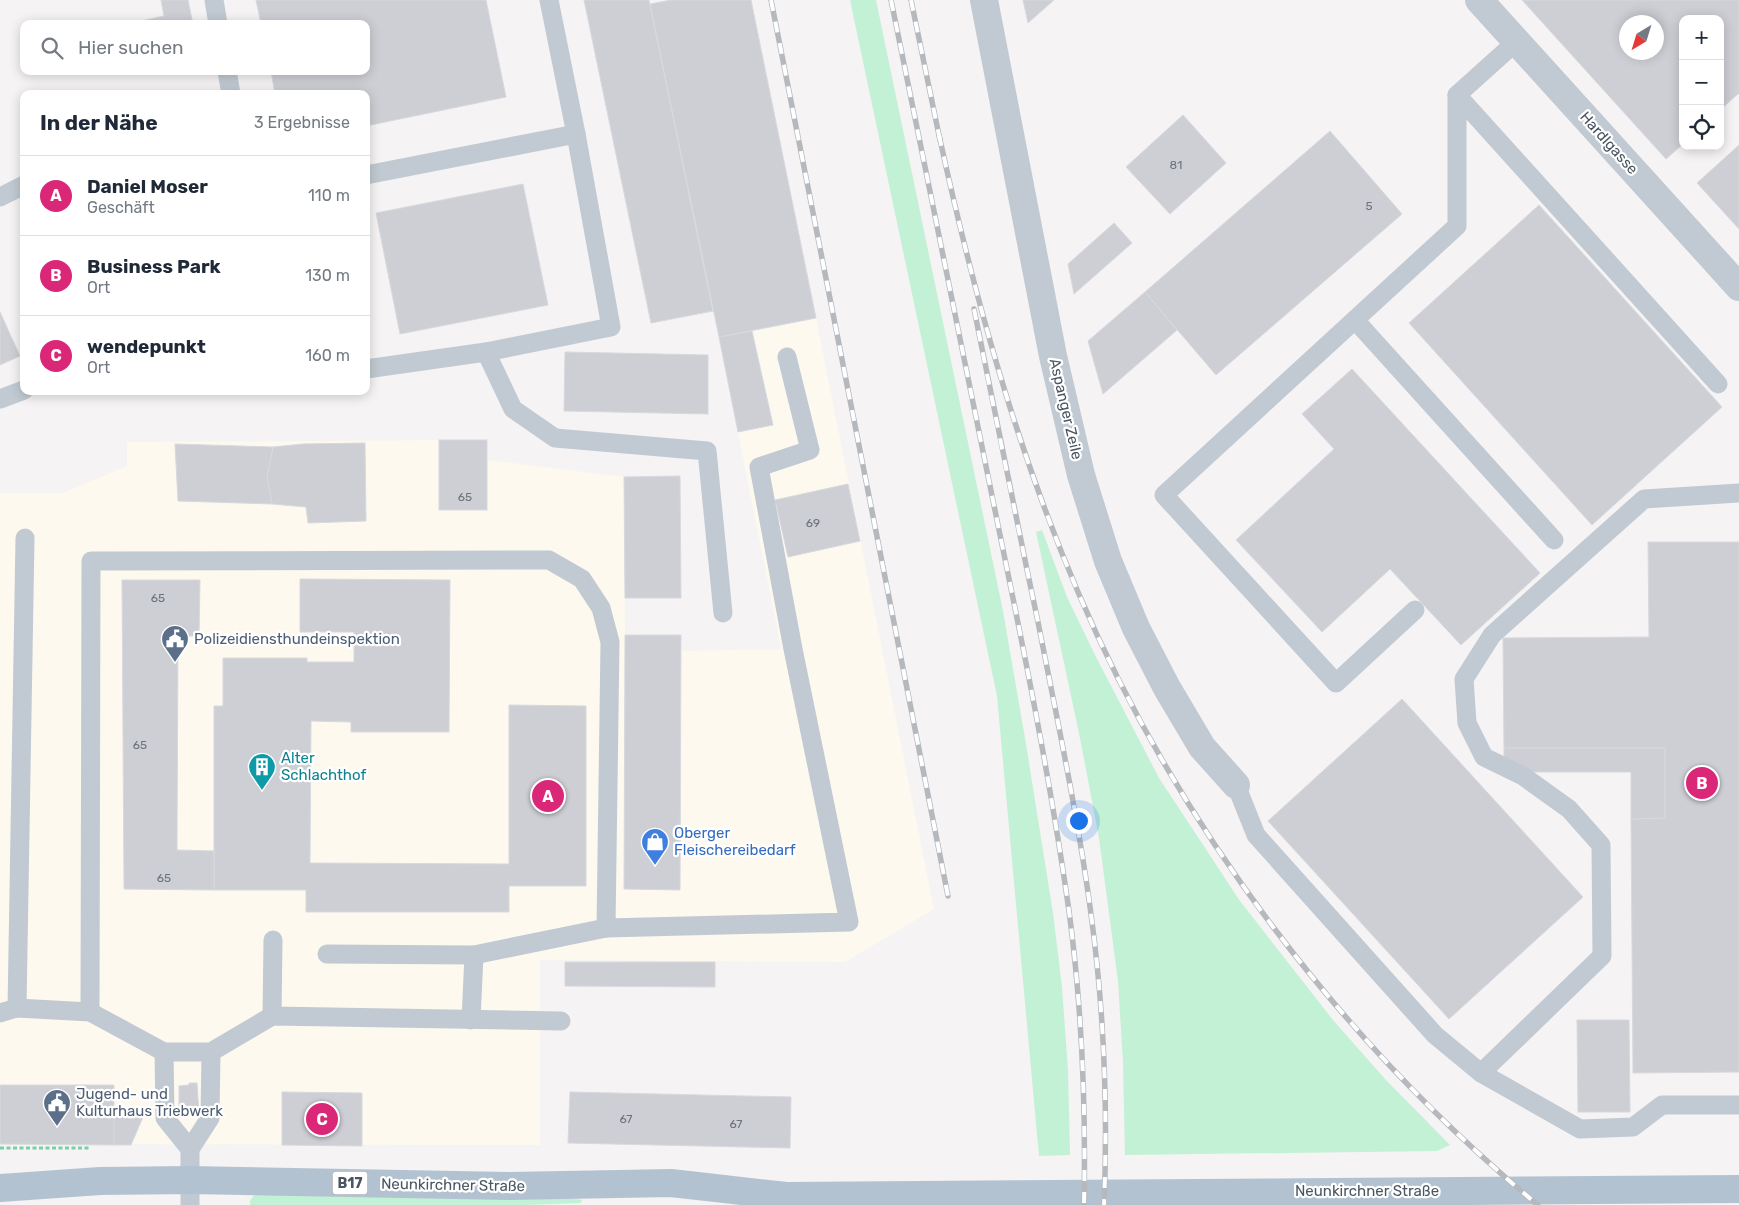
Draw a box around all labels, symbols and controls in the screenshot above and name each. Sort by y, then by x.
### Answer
north arrow [1619,15,1664,60]
map controls [1679,15,1724,150]
button: + [1679,15,1724,60]
search box [20,20,370,75]
icon: search [38,34,66,62]
text: Hier suchen [78,36,184,59]
button: − [1679,60,1724,105]
button: locate [1679,105,1724,150]
street label: Hardlgasse [1576,108,1642,178]
text: In der Nähe [40,110,158,135]
text: 3 Ergebnisse [254,113,350,132]
house number: 81 [1170,158,1182,172]
text: Daniel Moser [87,175,208,198]
text: A [50,186,62,205]
text: 110 m [308,186,350,205]
text: Geschäft [87,198,155,217]
house number: 5 [1365,199,1373,213]
text: Business Park [87,255,221,278]
text: B [50,266,62,285]
text: 130 m [305,266,350,285]
text: Ort [87,278,110,297]
text: wendepunkt [87,335,206,358]
text: C [50,346,62,365]
text: 160 m [305,346,350,365]
street label: Aspanger Zeile [1046,357,1086,461]
text: Ort [87,358,110,377]
house number: 65 [458,490,472,504]
house number: 69 [806,516,820,530]
house number: 65 [151,591,165,605]
public building icon: Polizeidiensthundeinspektion [160,624,190,663]
place label: Polizeidiensthundeinspektion [194,630,400,648]
house number: 65 [133,738,147,752]
place label: Alter Schlachthof [281,749,366,784]
building icon: Alter Schlachthof [247,752,277,791]
pin: B [1686,764,1718,802]
pin: A [532,777,564,815]
your location [1066,808,1092,834]
place label: Oberger Fleischereibedarf [674,824,796,859]
shop icon: Oberger Fleischereibedarf [640,827,670,866]
house number: 65 [157,871,171,885]
place label: Jugend- und Kulturhaus Triebwerk [76,1085,223,1120]
public building icon: Jugend- und Kulturhaus Triebwerk [42,1088,72,1127]
pin: C [306,1100,338,1138]
house number: 67 [619,1112,633,1126]
house number: 67 [729,1117,743,1131]
road number: B17 [332,1172,368,1194]
street label: Neunkirchner Straße [381,1175,525,1195]
street label: Neunkirchner Straße [1295,1182,1439,1200]

